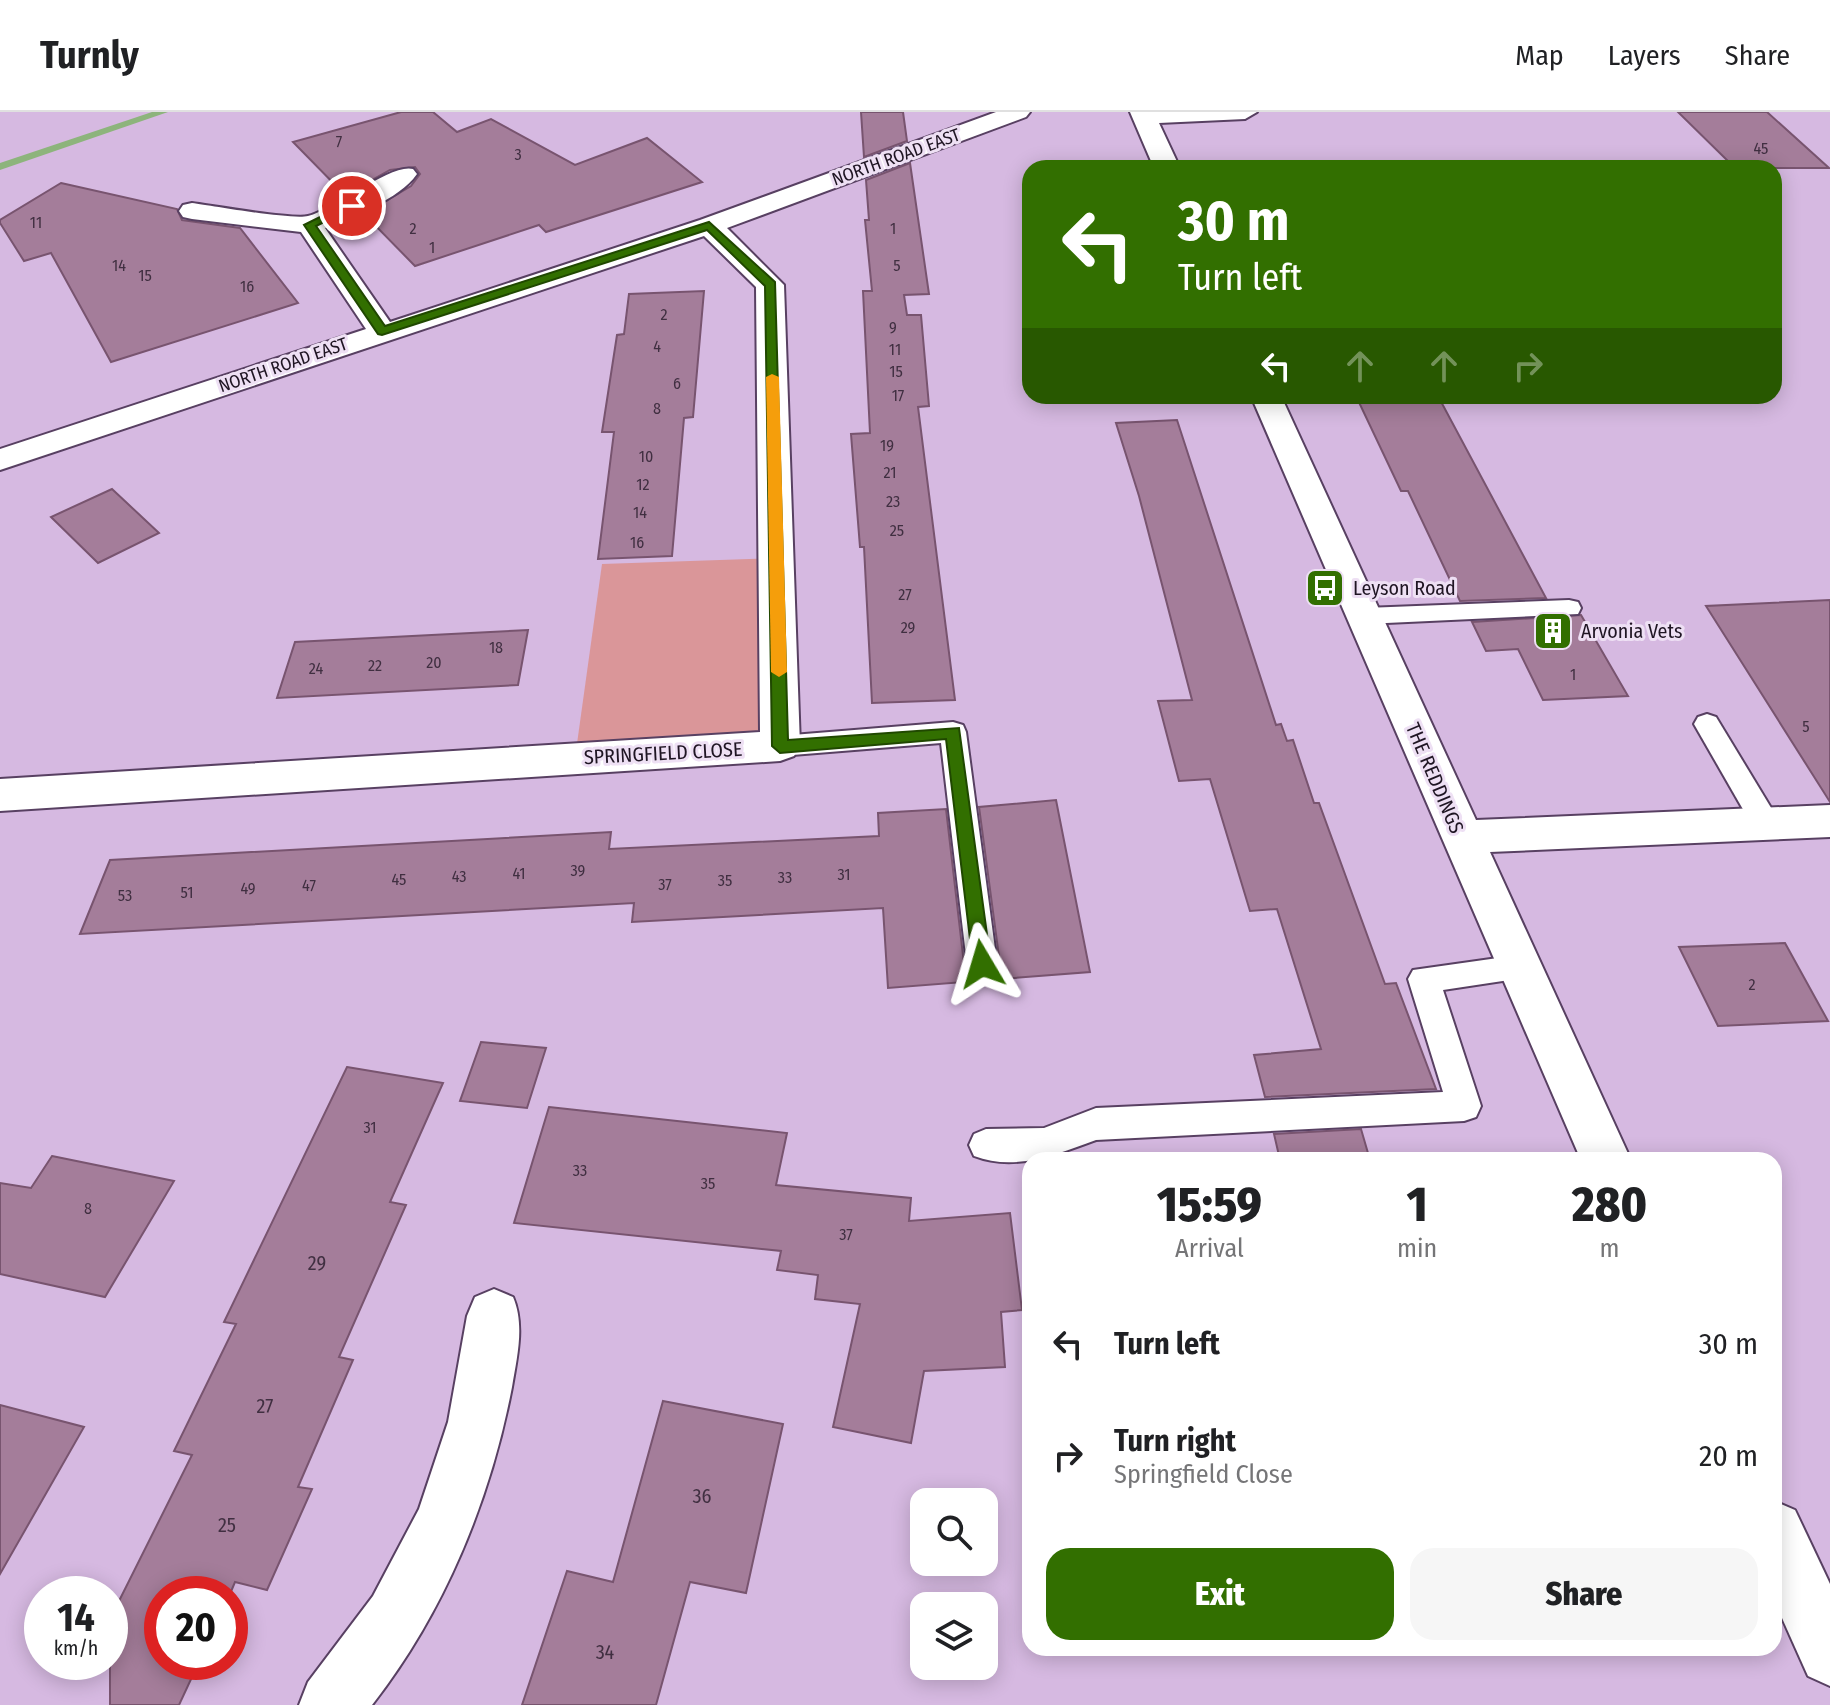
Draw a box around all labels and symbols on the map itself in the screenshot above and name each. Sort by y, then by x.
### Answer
street label: NORTH ROAD EAST [829,123,964,190]
house number: 7 [336,132,343,151]
house number: 45 [1754,139,1768,158]
house number: 3 [514,145,522,164]
pin [318,172,386,240]
house number: 11 [30,213,42,232]
house number: 2 [409,219,417,238]
house number: 1 [890,219,896,238]
house number: 1 [429,238,435,257]
house number: 14 [112,256,126,275]
house number: 5 [893,256,901,275]
house number: 15 [138,266,152,285]
house number: 16 [240,277,254,296]
house number: 2 [660,305,668,324]
house number: 9 [889,318,897,337]
street label: NORTH ROAD EAST [216,332,351,397]
house number: 4 [653,337,661,356]
house number: 11 [889,340,901,359]
house number: 15 [889,362,903,381]
house number: 6 [673,374,681,393]
house number: 17 [892,386,905,405]
house number: 8 [653,399,661,418]
house number: 19 [880,436,894,455]
house number: 10 [639,447,653,466]
house number: 21 [884,463,896,482]
house number: 12 [636,475,650,494]
house number: 23 [886,492,900,511]
house number: 14 [633,503,647,522]
house number: 25 [890,521,904,540]
house number: 16 [630,533,644,552]
bus stop icon: Leyson Road [1304,567,1346,609]
place label: Leyson Road [1353,576,1456,600]
house number: 27 [898,585,912,604]
building icon: Arvonia Vets [1532,610,1574,652]
house number: 29 [901,618,916,637]
place label: Arvonia Vets [1581,619,1683,643]
house number: 18 [489,638,503,657]
house number: 20 [426,653,442,672]
house number: 22 [368,656,382,675]
house number: 24 [309,659,323,678]
house number: 1 [1570,665,1576,684]
house number: 5 [1802,717,1810,736]
street label: THE REDDINGS [1401,719,1469,837]
street label: SPRINGFIELD CLOSE [583,737,743,769]
house number: 39 [571,861,586,880]
house number: 41 [512,864,526,883]
house number: 31 [837,865,851,884]
house number: 43 [452,867,466,886]
house number: 33 [778,868,792,887]
house number: 45 [392,870,406,889]
house number: 35 [718,871,732,890]
house number: 37 [658,875,672,894]
house number: 47 [302,876,316,895]
house number: 49 [240,879,256,898]
house number: 51 [181,883,193,902]
house number: 53 [118,886,132,905]
position arrow [940,922,1024,1006]
house number: 2 [1748,975,1756,994]
house number: 31 [363,1118,377,1137]
house number: 33 [573,1161,587,1180]
house number: 35 [701,1174,715,1193]
house number: 8 [84,1199,92,1218]
house number: 37 [839,1225,853,1244]
house number: 29 [308,1251,326,1275]
house number: 27 [257,1394,273,1418]
house number: 36 [693,1484,712,1508]
house number: 25 [218,1513,236,1537]
speed limit sign: 20 [144,1576,248,1680]
house number: 34 [596,1640,615,1664]

